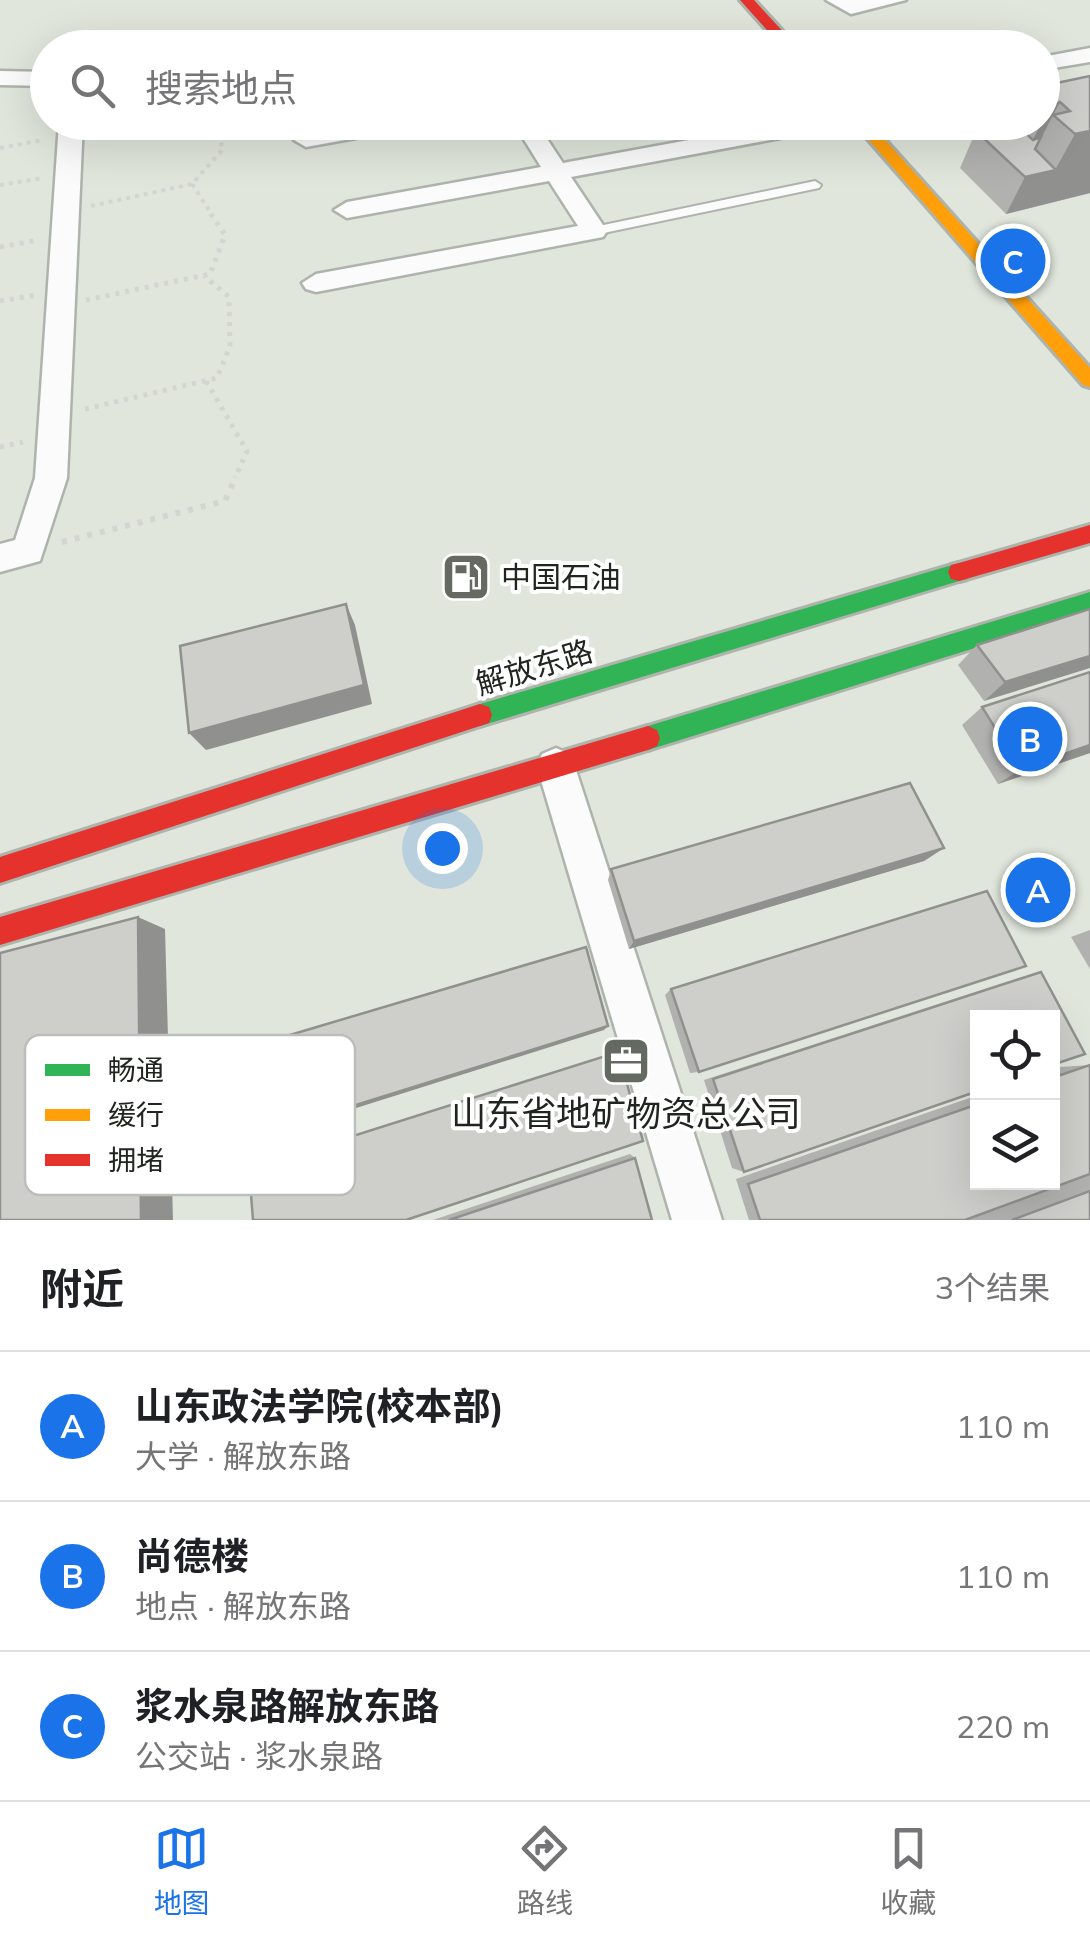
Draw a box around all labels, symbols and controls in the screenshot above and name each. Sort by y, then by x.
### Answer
search box [30,30,1060,140]
icon: search [65,58,120,113]
text: 搜索地点 [145,64,297,112]
pin: C [980,224,1046,298]
fuel station icon: 中国石油 [440,551,492,603]
place label: 中国石油 [501,558,621,596]
street label: 解放东路 [471,631,597,703]
pin: B [998,702,1062,776]
your location [417,823,468,874]
pin: A [1006,852,1070,928]
map controls [970,1010,1060,1190]
button: locate [970,1010,1060,1100]
legend [25,1035,355,1195]
office icon: 山东省地矿物资总公司 [600,1035,652,1087]
text: 畅通 [108,1052,164,1087]
place label: 山东省地矿物资总公司 [451,1091,801,1135]
text: 缓行 [108,1097,164,1132]
button: layers [970,1100,1060,1190]
text: 拥堵 [108,1142,164,1177]
text: 附近 [40,1262,124,1315]
text: 3个结果 [935,1267,1050,1307]
text: 山东政法学院(校本部) [135,1382,504,1430]
text: A [60,1406,85,1446]
text: 110 m [956,1406,1050,1446]
text: 大学 · 解放东路 [135,1436,351,1476]
text: 尚德楼 [135,1532,249,1580]
text: B [61,1556,84,1596]
text: 110 m [956,1556,1050,1596]
text: 地点 · 解放东路 [135,1586,351,1626]
text: 浆水泉路解放东路 [135,1682,439,1730]
text: C [62,1706,83,1746]
text: 220 m [956,1706,1050,1746]
text: 公交站 · 浆水泉路 [135,1736,383,1776]
tab: 地图 [154,1821,210,1921]
tab: 路线 [517,1821,573,1921]
tab: 收藏 [880,1821,936,1921]

